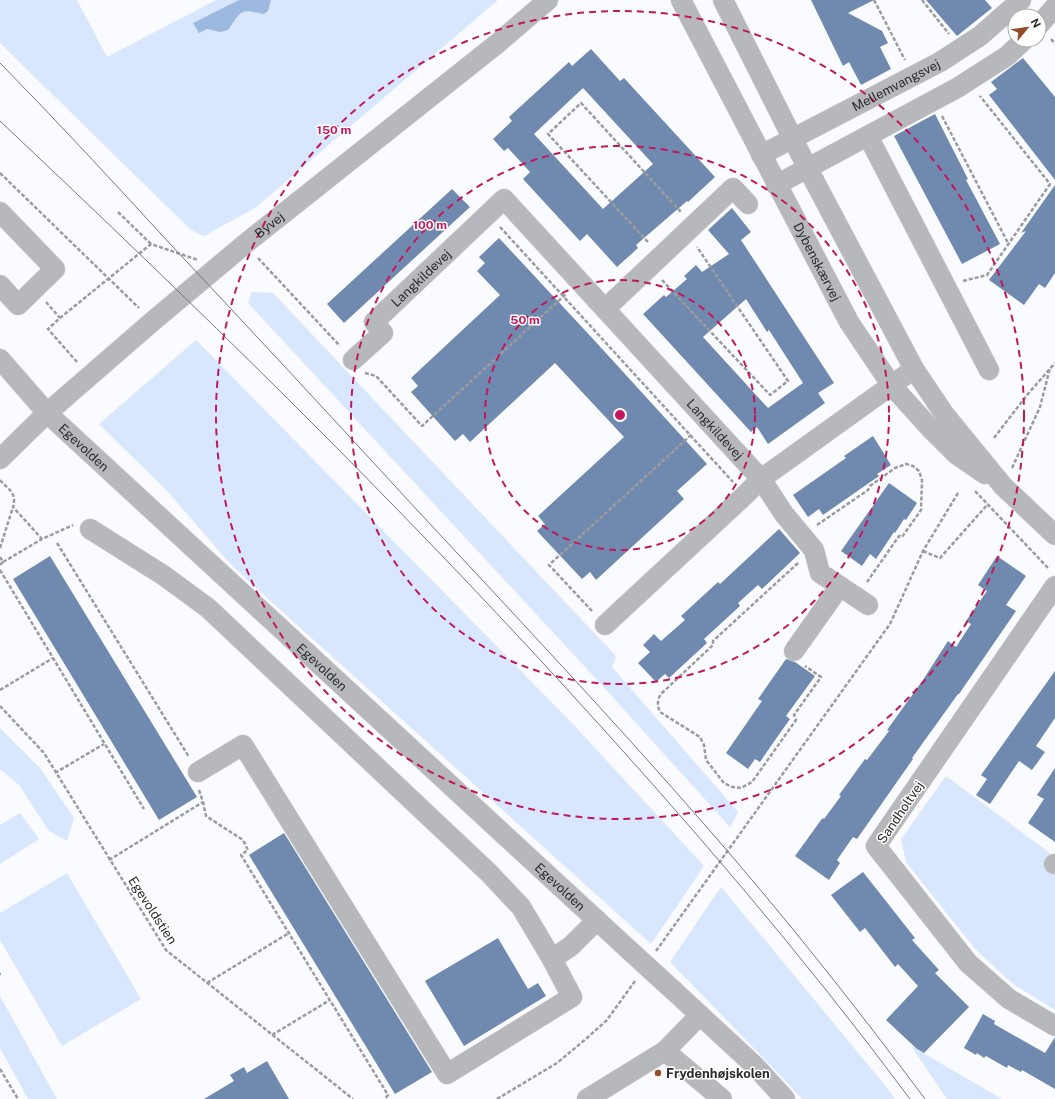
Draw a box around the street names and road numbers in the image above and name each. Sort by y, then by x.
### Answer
street label: Mellemvangsvej [849,56,943,114]
street label: Byvej [252,209,287,241]
street label: Dybenskærvej [790,220,844,304]
street label: Langkildevej [388,246,454,310]
street label: Langkildevej [683,396,746,463]
street label: Egevolden [55,421,112,474]
street label: Egevolden [294,640,350,694]
street label: Sandholtvej [874,778,927,846]
street label: Egevolden [532,860,588,914]
street label: Egevoldstien [125,874,180,947]

